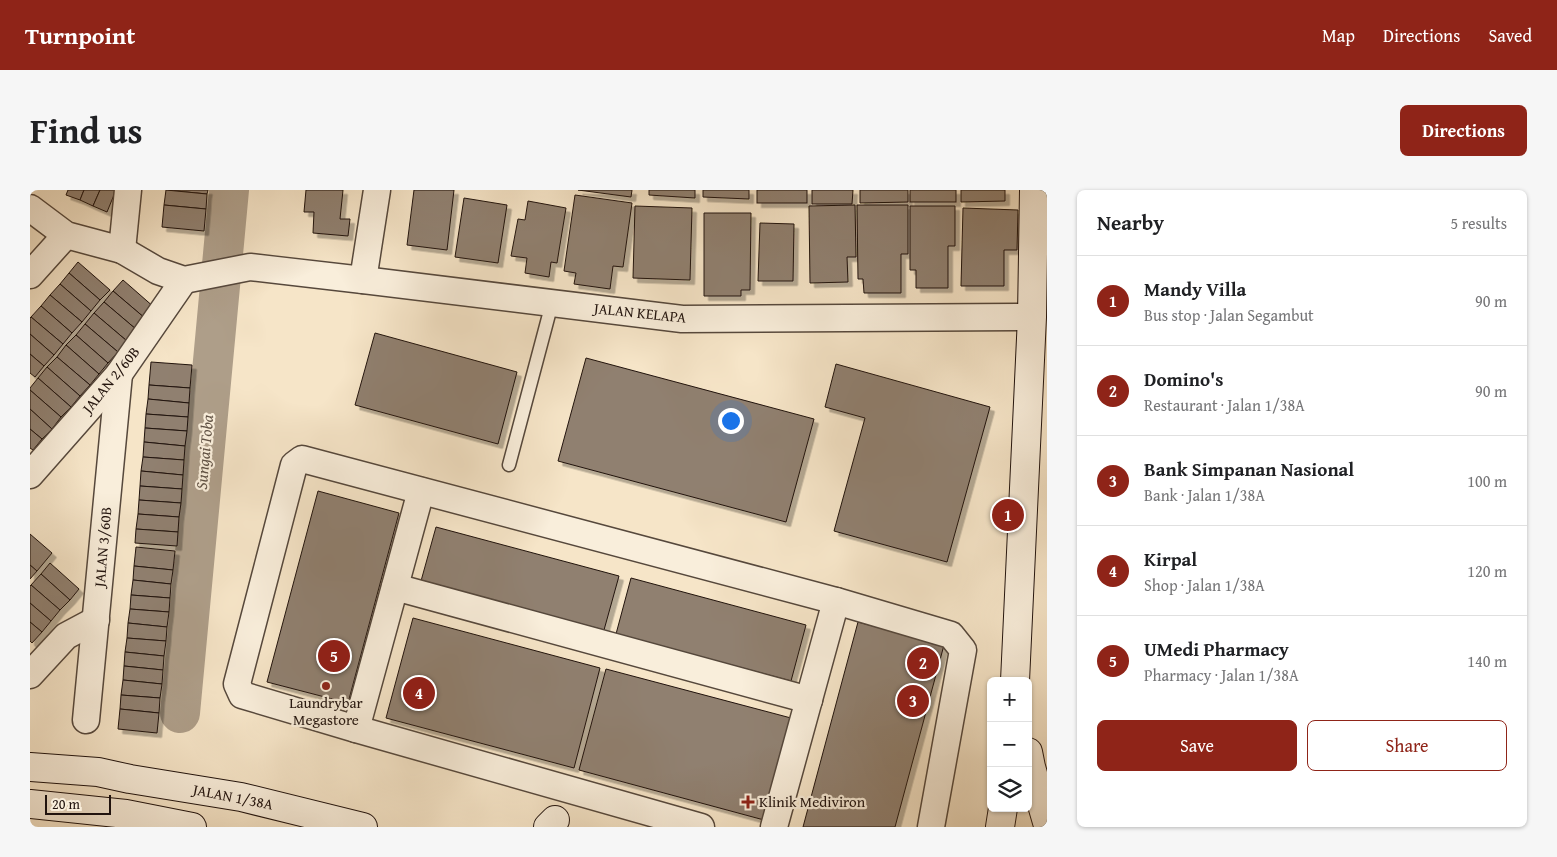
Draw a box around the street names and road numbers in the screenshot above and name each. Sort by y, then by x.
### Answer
street label: JALAN KELAPA [591,297,687,328]
street label: JALAN 2/60B [76,342,144,419]
street label: JALAN 3/60B [88,506,116,590]
street label: JALAN 1/38A [189,778,275,815]

